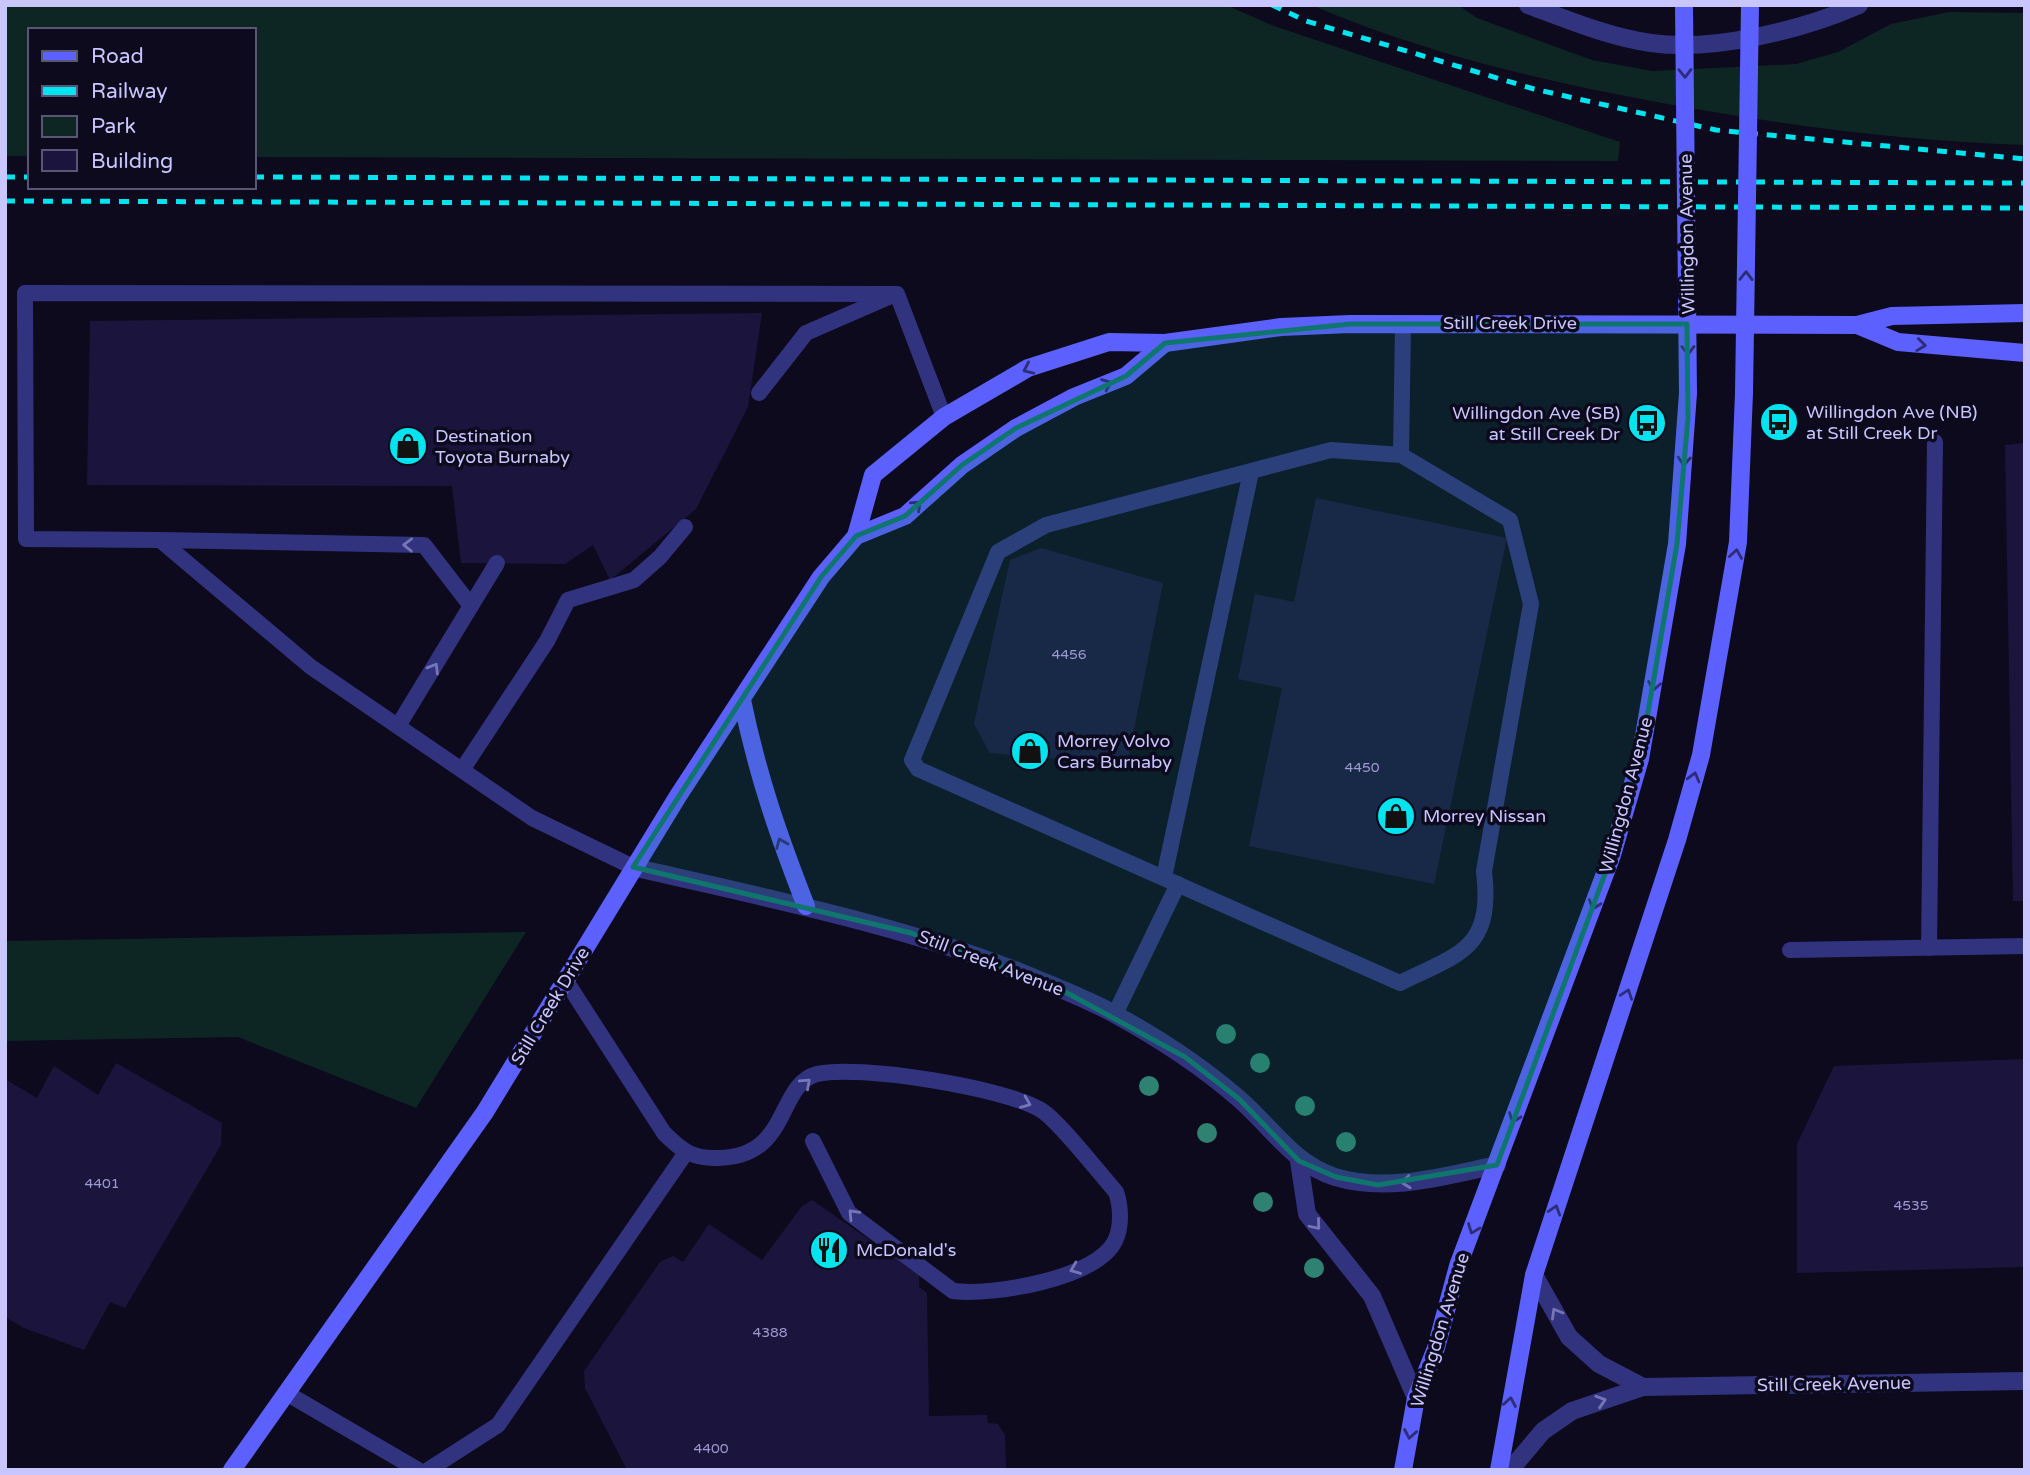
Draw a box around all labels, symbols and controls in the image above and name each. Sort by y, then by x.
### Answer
legend [28,28,256,189]
text: Road [91,44,144,69]
one-way arrow [1677,69,1693,79]
text: Railway [91,79,168,104]
text: Park [91,114,136,139]
text: Building [91,149,173,174]
street label: Willingdon Avenue [1675,153,1699,315]
one-way arrow [1738,270,1754,281]
street label: Still Creek Drive [1443,312,1577,334]
one-way arrow [1916,337,1927,352]
one-way arrow [1680,345,1696,356]
one-way arrow [1023,361,1035,375]
one-way arrow [1100,378,1112,392]
bus stop icon: Willingdon Ave (NB) at Still Creek Dr [1758,401,1800,443]
place label: Willingdon Ave (NB) at Still Creek Dr [1806,401,1977,444]
place label: Willingdon Ave (SB) at Still Creek Dr [1452,402,1620,445]
bus stop icon: Willingdon Ave (SB) at Still Creek Dr [1626,402,1668,444]
shop icon: Destination Toyota Burnaby [387,425,429,467]
place label: Destination Toyota Burnaby [435,425,570,468]
one-way arrow [1677,456,1692,467]
one-way arrow [908,501,921,514]
one-way arrow [403,537,414,552]
one-way arrow [1728,548,1743,560]
house number: 4456 [1051,646,1087,663]
one-way arrow [425,662,438,675]
one-way arrow [1648,680,1663,692]
street label: Willingdon Avenue [1595,715,1657,875]
shop icon: Morrey Volvo Cars Burnaby [1009,730,1051,772]
place label: Morrey Volvo Cars Burnaby [1057,730,1172,773]
house number: 4450 [1344,759,1380,776]
one-way arrow [1686,772,1701,784]
shop icon: Morrey Nissan [1375,795,1417,837]
place label: Morrey Nissan [1423,805,1546,827]
one-way arrow [776,838,790,850]
one-way arrow [1588,899,1602,911]
street label: Still Creek Avenue [915,925,1067,1001]
street label: Still Creek Drive [506,943,594,1069]
one-way arrow [1619,989,1633,1001]
one-way arrow [798,1079,811,1091]
one-way arrow [1020,1095,1032,1109]
one-way arrow [1509,1112,1523,1124]
one-way arrow [1400,1174,1411,1189]
house number: 4401 [84,1175,120,1192]
house number: 4535 [1893,1197,1929,1214]
one-way arrow [1546,1205,1561,1217]
one-way arrow [849,1209,862,1222]
one-way arrow [1307,1217,1320,1230]
one-way arrow [1467,1222,1481,1234]
restaurant icon: McDonald's [808,1229,850,1271]
place label: McDonald's [856,1239,956,1261]
street label: Willingdon Avenue [1406,1250,1474,1410]
one-way arrow [1070,1261,1082,1275]
one-way arrow [1551,1308,1564,1320]
house number: 4388 [752,1324,788,1341]
street label: Still Creek Avenue [1757,1372,1911,1396]
one-way arrow [1594,1395,1607,1409]
one-way arrow [1502,1397,1517,1408]
one-way arrow [1403,1428,1418,1440]
house number: 4400 [693,1440,729,1457]

